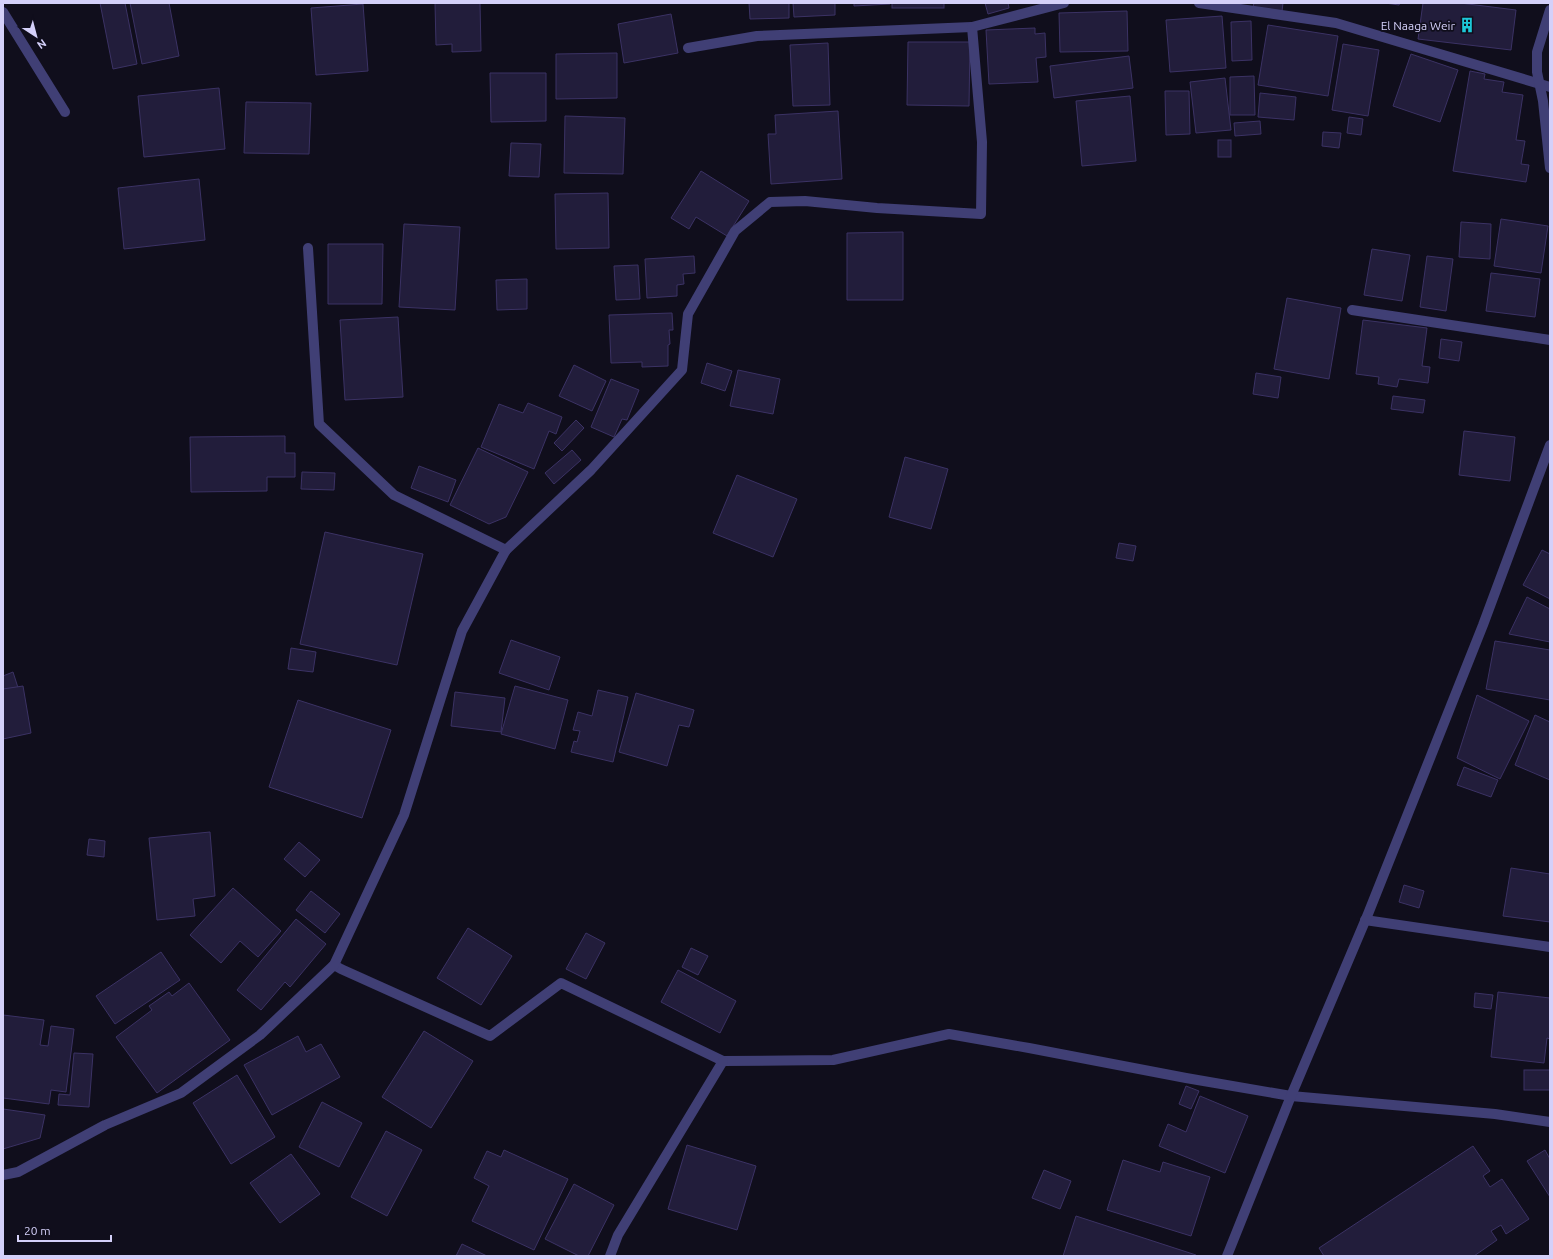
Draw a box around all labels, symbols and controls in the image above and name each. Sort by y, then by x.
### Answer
north arrow [16,16,56,56]
building icon: El Naaga Weir [1458,16,1476,34]
place label: El Naaga Weir [1381,19,1455,32]
text: N [35,37,49,51]
scale bar [18,1217,111,1243]
text: 20 m [24,1224,51,1237]

